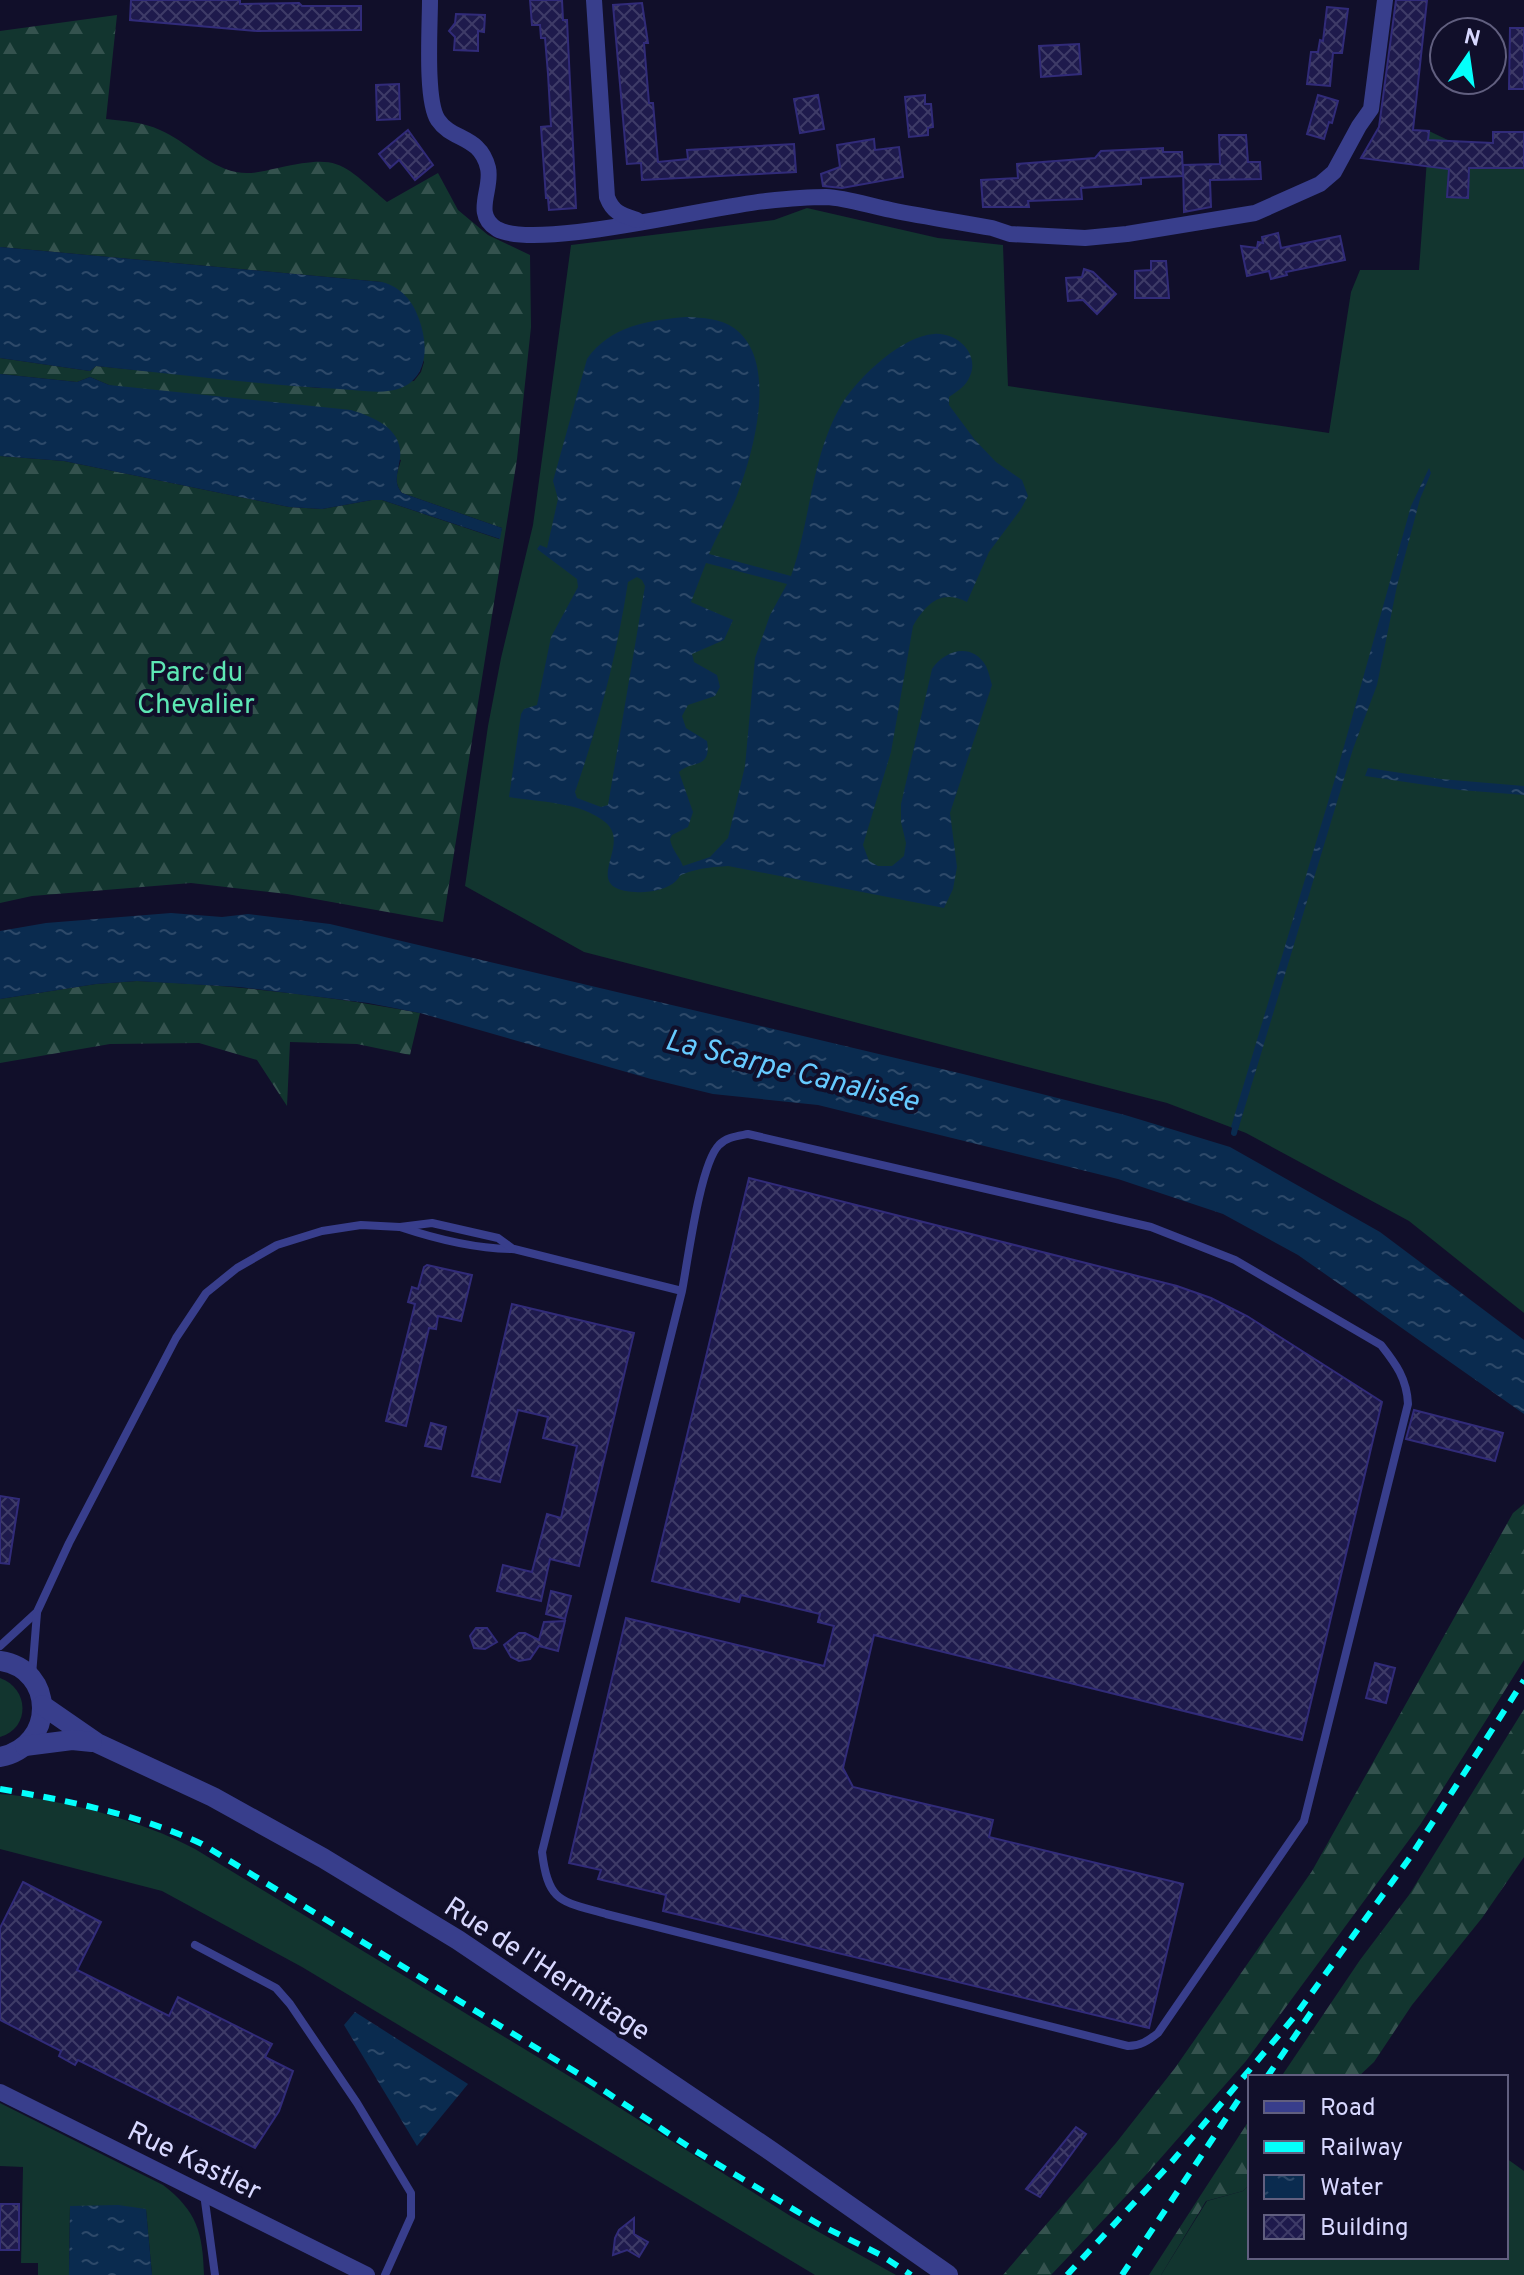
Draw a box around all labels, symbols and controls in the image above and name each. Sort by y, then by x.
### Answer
north arrow [1428,16,1508,96]
text: N [1461,24,1483,54]
park label: Parc du Chevalier [137,656,255,724]
water label: La Scarpe Canalisée [661,1023,923,1122]
street label: Rue de l'Hermitage [436,1890,656,2051]
legend [1248,2075,1508,2259]
text: Road [1320,2094,1376,2124]
street label: Rue Kastler [121,2115,267,2211]
text: Railway [1320,2134,1403,2164]
text: Water [1320,2174,1383,2204]
text: Building [1320,2214,1409,2244]

